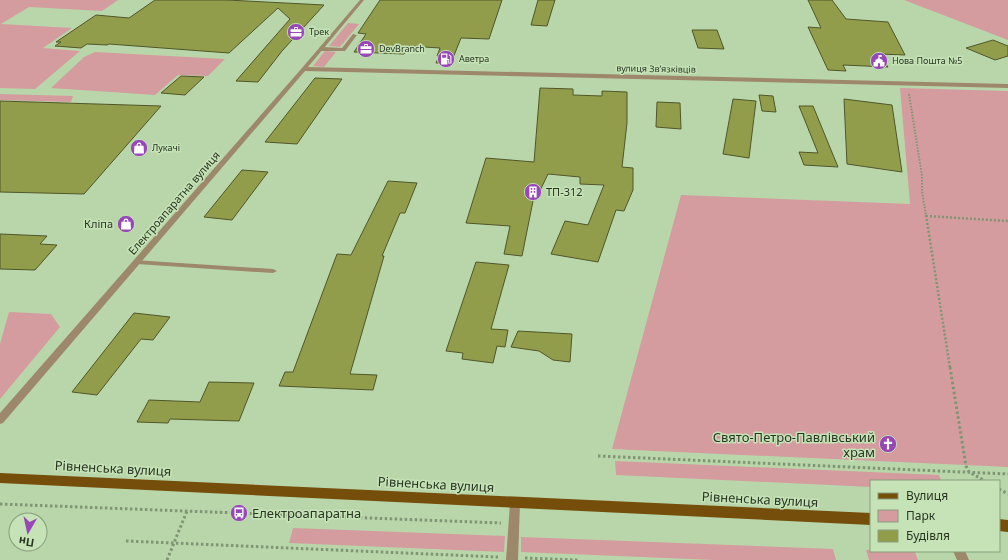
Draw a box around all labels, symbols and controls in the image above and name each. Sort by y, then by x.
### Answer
office icon: Трек [286,22,306,42]
place label: Трек [309,25,329,38]
office icon: DevBranch [356,39,376,59]
place label: DevBranch [379,42,425,55]
fuel station icon: Аветра [436,49,456,69]
public building icon: Нова Пошта №5 [869,51,889,71]
place label: Аветра [459,52,489,65]
place label: Нова Пошта №5 [892,54,962,67]
street label: вулиця Звʼязківців [616,61,696,76]
shop icon: Лукачі [129,138,149,158]
place label: Лукачі [152,141,180,154]
street label: Електроапаратна вулиця [124,148,223,258]
building icon: ТП-312 [523,182,543,202]
place label: ТП-312 [546,184,583,199]
shop icon: Кліпа [116,214,136,234]
place label: Кліпа [84,216,113,231]
place label: Свято-Петро-Павлівський храм [713,428,875,461]
church icon: Свято-Петро-Павлівський храм [878,434,898,454]
street label: Рівненська вулиця [54,456,172,480]
street label: Рівненська вулиця [377,472,495,496]
legend [870,480,1000,552]
street label: Рівненська вулиця [701,487,819,511]
text: Вулиця [906,487,948,504]
bus stop icon: Електроапаратна [229,503,249,523]
place label: Електроапаратна [252,504,361,522]
text: Парк [906,507,936,524]
north arrow [8,512,48,552]
text: Будівля [906,527,950,544]
text: Пн [17,534,35,551]

